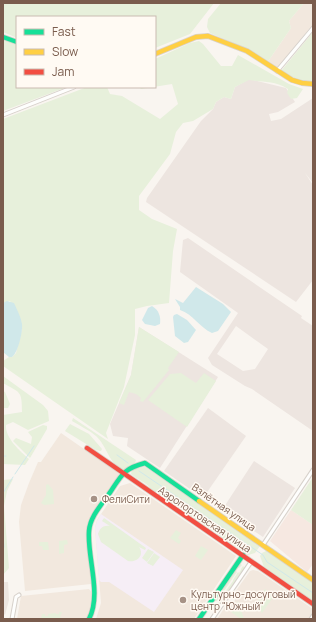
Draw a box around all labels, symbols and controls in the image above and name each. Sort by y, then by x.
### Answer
legend [16,16,156,88]
text: Fast [52,23,76,40]
text: Slow [52,43,78,60]
text: Jam [52,63,74,80]
street label: Взлётная улица [189,480,259,534]
street label: Аэропортовская улица [156,483,254,555]
place label: ФелиСити [102,492,150,506]
marker: ФелиСити [89,494,99,504]
place label: Культурно-досуговый центр "Южный" [191,587,296,613]
marker: Культурно-досуговый центр "Южный" [178,595,188,605]

